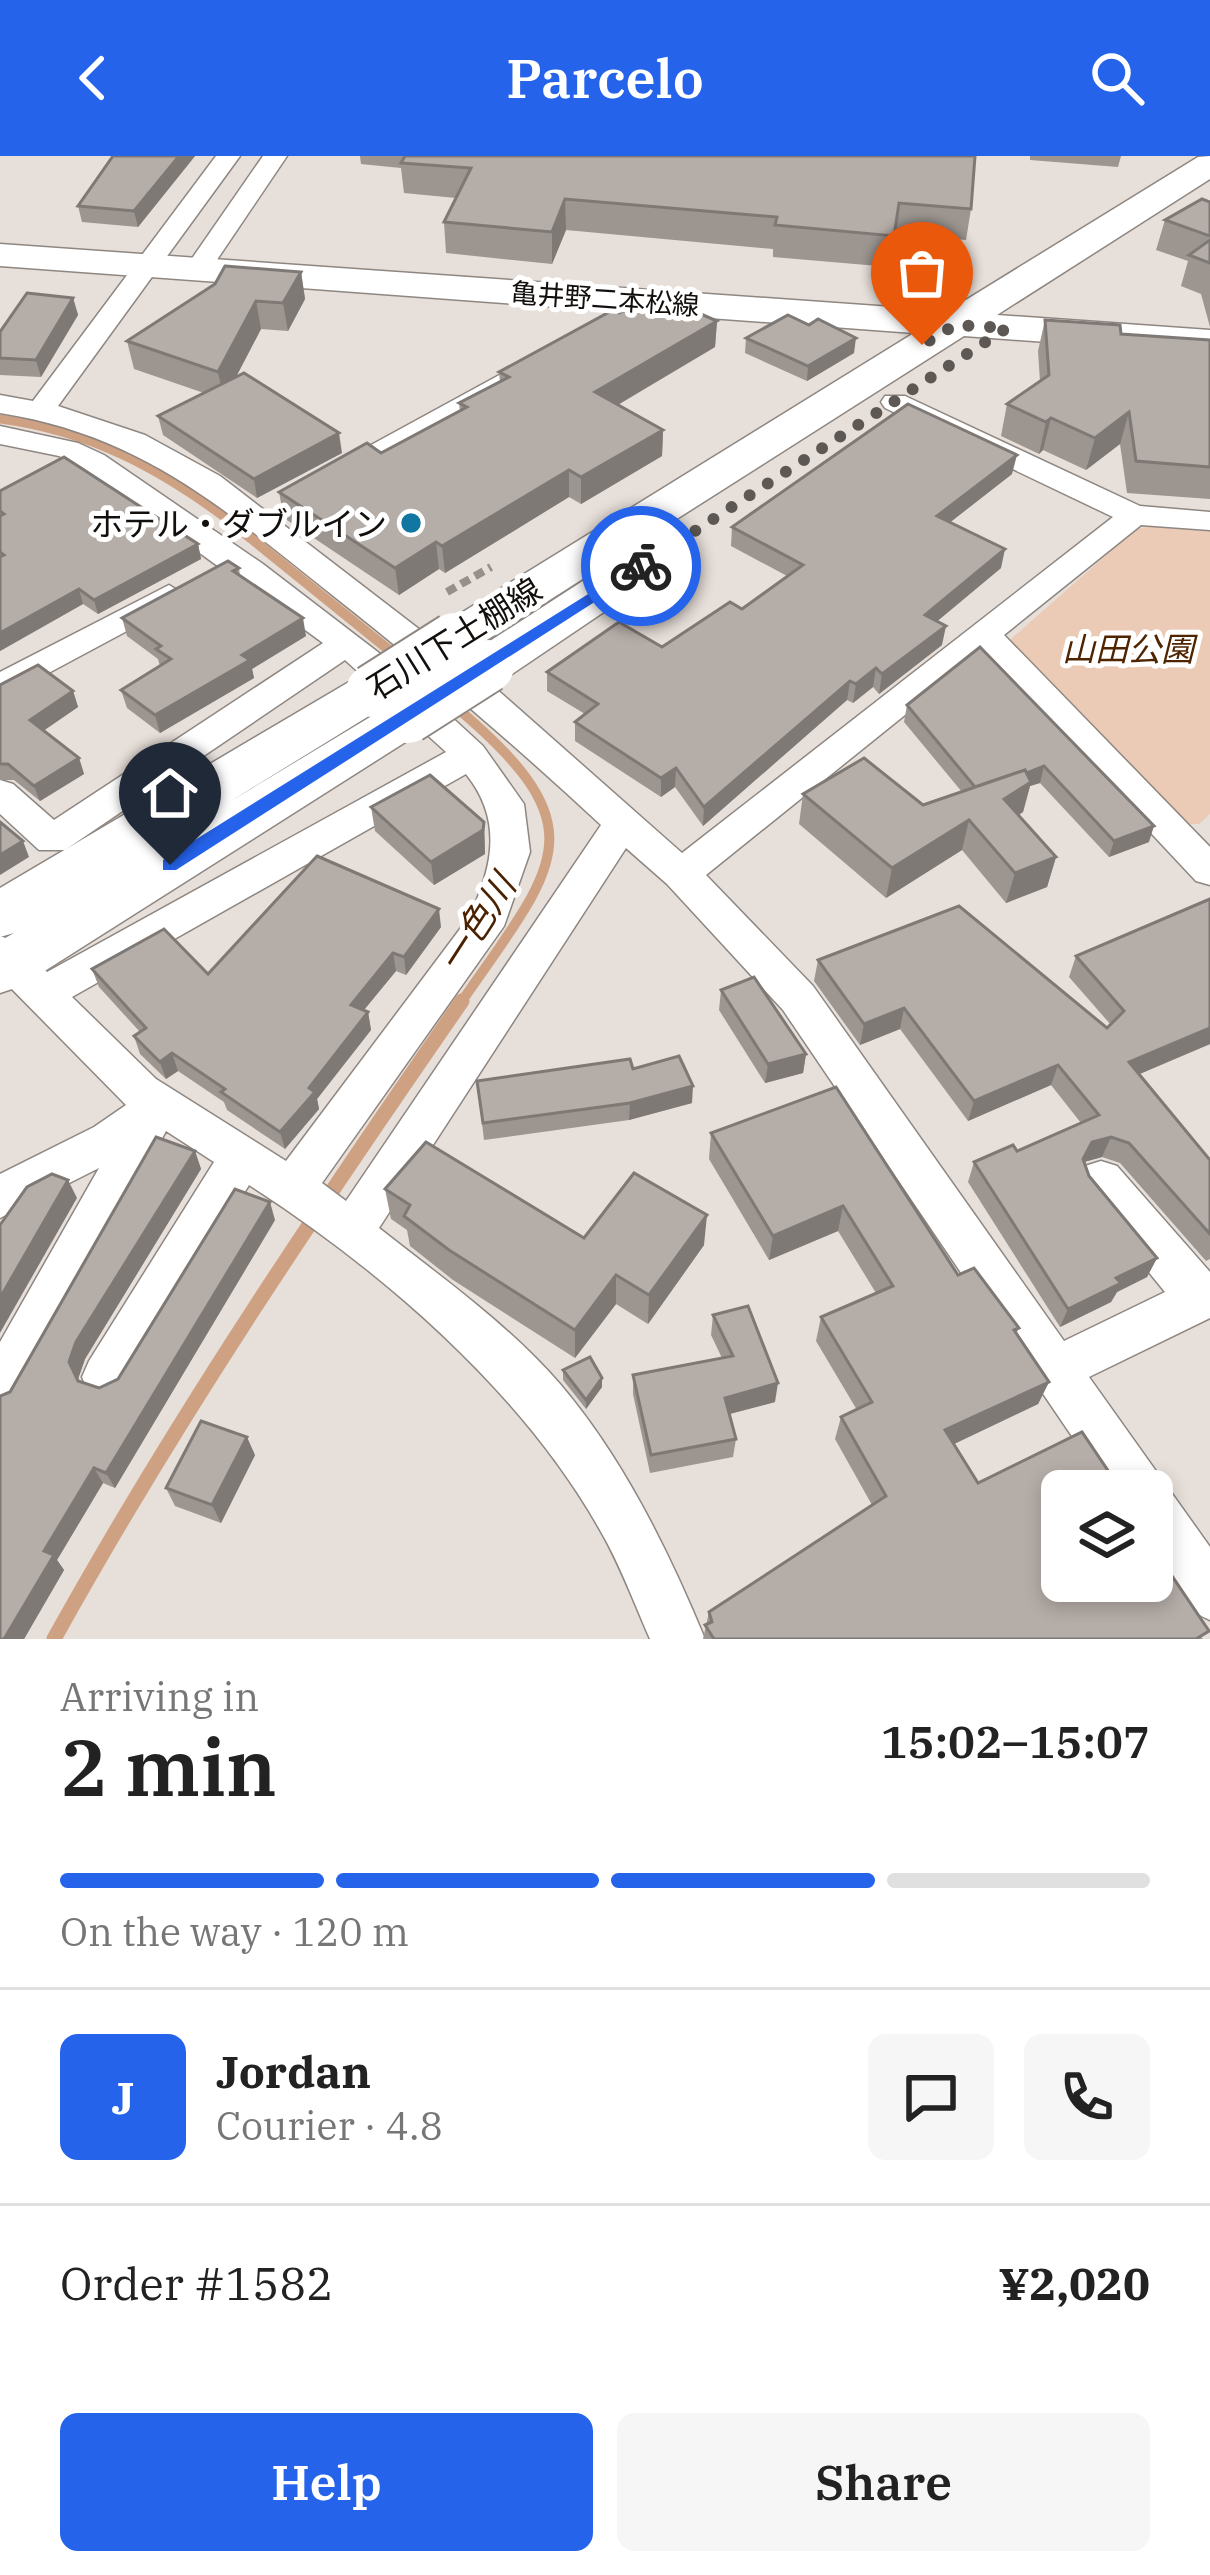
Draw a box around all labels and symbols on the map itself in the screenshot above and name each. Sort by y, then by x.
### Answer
pin [871,222,973,345]
street label: 亀井野二本松線 [510,274,700,322]
place label: ホテル・ダブルイン [90,502,387,545]
courier [581,506,701,626]
marker: ホテル・ダブルイン [398,510,424,536]
street label: 石川下土棚線 [359,567,549,709]
park label: 山田公園 [1062,627,1198,670]
pin [119,742,221,865]
water label: 一色川 [427,862,527,981]

